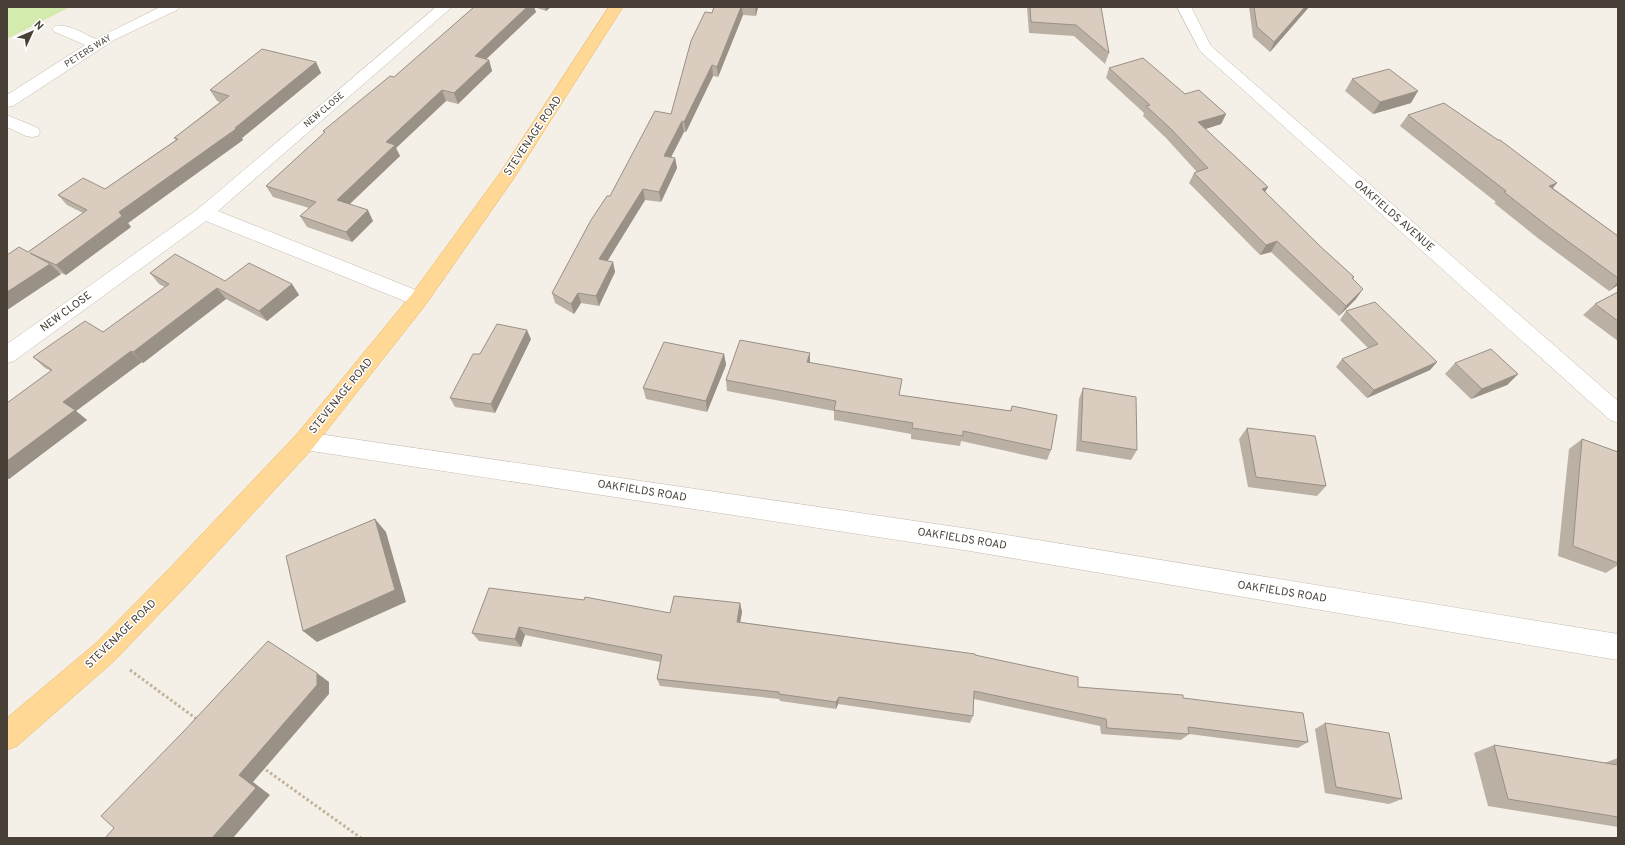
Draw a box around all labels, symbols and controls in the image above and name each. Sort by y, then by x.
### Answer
north arrow [12,12,52,52]
text: N [31,18,46,33]
street label: PETERS WAY [63,32,114,70]
street label: NEW CLOSE [302,90,346,130]
street label: STEVENAGE ROAD [501,93,565,179]
street label: OAKFIELDS AVENUE [1351,177,1437,255]
street label: NEW CLOSE [38,289,94,335]
street label: STEVENAGE ROAD [306,355,376,437]
street label: OAKFIELDS ROAD [596,477,688,505]
street label: OAKFIELDS ROAD [916,525,1008,553]
street label: OAKFIELDS ROAD [1236,578,1328,606]
street label: STEVENAGE ROAD [82,596,160,672]

